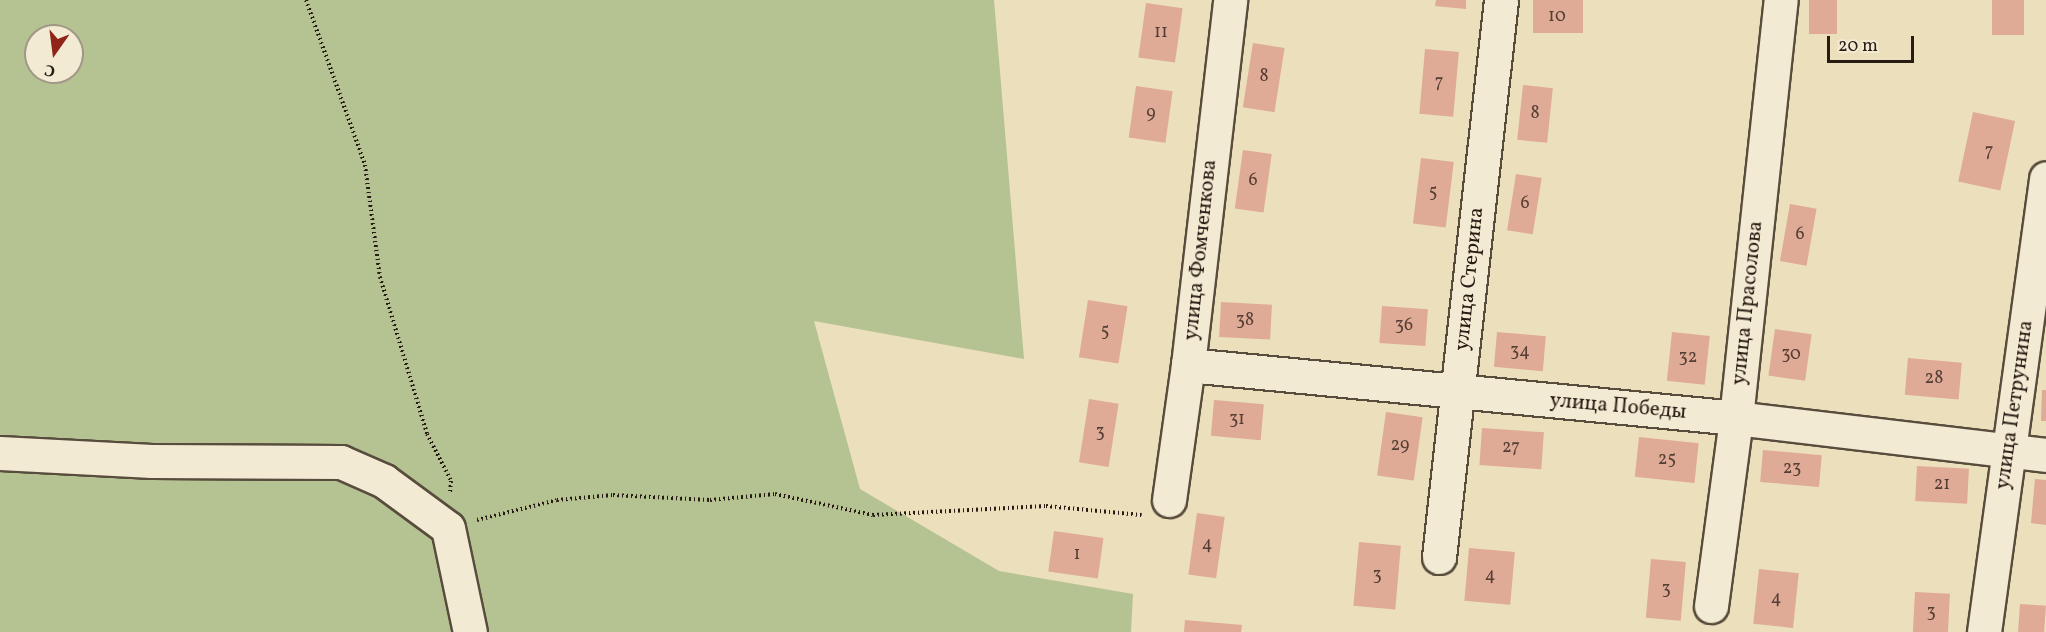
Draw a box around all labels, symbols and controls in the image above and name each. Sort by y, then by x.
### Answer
house number: 10 [1548,6,1566,28]
house number: 11 [1154,22,1168,44]
north arrow [24,24,84,84]
scale bar [1830,24,1917,62]
text: 20 m [1838,34,1878,59]
text: С [42,58,58,81]
house number: 8 [1259,66,1269,88]
house number: 7 [1435,72,1443,94]
house number: 9 [1146,103,1156,125]
house number: 8 [1530,103,1540,125]
house number: 7 [1985,141,1993,163]
street label: улица Фомченкова [1179,158,1223,342]
house number: 6 [1248,170,1258,192]
house number: 5 [1429,182,1437,204]
house number: 6 [1520,193,1530,215]
street label: улица Стерина [1450,206,1490,352]
street label: улица Прасолова [1727,220,1769,386]
house number: 6 [1795,224,1805,246]
house number: 38 [1236,310,1254,332]
house number: 36 [1395,315,1413,337]
street label: улица Петрунина [1991,319,2039,491]
house number: 5 [1101,321,1109,343]
house number: 34 [1510,341,1530,363]
house number: 30 [1781,344,1801,366]
house number: 32 [1679,347,1697,369]
house number: 28 [1925,368,1943,390]
street label: улица Победы [1549,388,1687,426]
house number: 31 [1229,409,1245,431]
house number: 3 [1095,422,1105,444]
house number: 29 [1391,435,1409,457]
house number: 27 [1502,437,1520,459]
house number: 25 [1658,449,1676,471]
house number: 23 [1783,458,1801,480]
house number: 21 [1934,474,1950,496]
house number: 4 [1202,534,1212,556]
house number: 1 [1074,544,1080,566]
house number: 3 [1372,565,1382,587]
house number: 4 [1485,565,1495,587]
house number: 3 [1661,579,1671,601]
house number: 4 [1771,588,1781,610]
house number: 3 [1926,602,1936,624]

